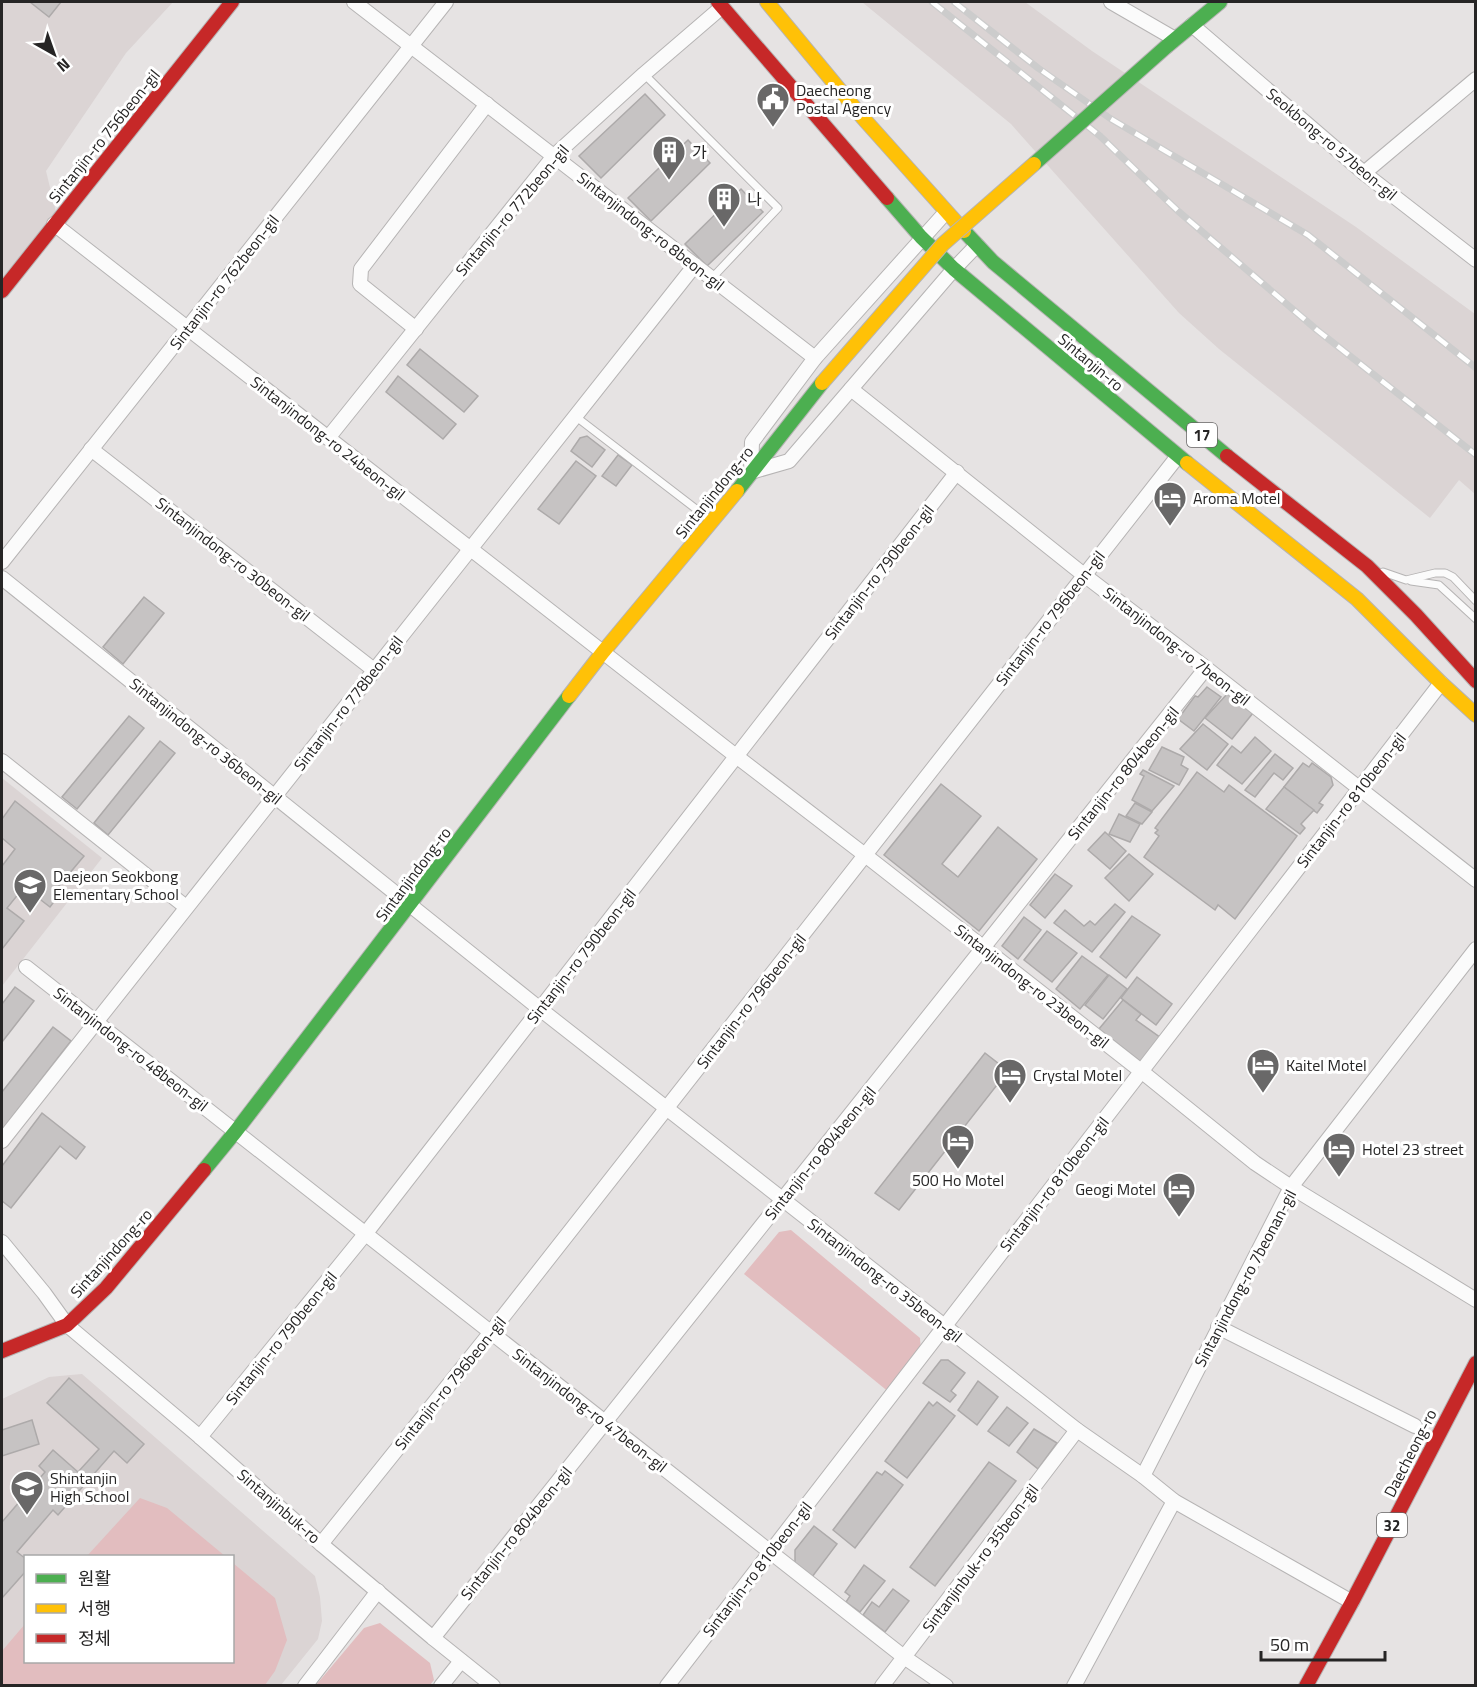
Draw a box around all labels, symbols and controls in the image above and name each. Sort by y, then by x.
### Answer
north arrow [24,24,84,84]
text: N [52,53,76,78]
street label: Sintanjin-ro 756beon-gil [43,64,165,208]
place label: Daecheong Postal Agency [796,78,891,120]
public building icon: Daecheong Postal Agency [755,81,791,128]
street label: Seokbong-ro 57beon-gil [1261,82,1403,206]
building icon: 가 [651,134,687,181]
street label: Sintanjin-ro 772beon-gil [450,139,574,281]
place label: 가 [692,140,707,164]
street label: Sintanjindong-ro 8beon-gil [572,166,730,296]
building icon: 나 [706,181,742,228]
place label: 나 [747,187,762,211]
street label: Sintanjin-ro 762beon-gil [164,209,284,355]
street label: Sintanjin-ro [1053,327,1129,397]
street label: Sintanjindong-ro 24beon-gil [246,370,410,506]
road number: 17 [1187,423,1217,447]
street label: Sintanjindong-ro [669,441,759,543]
hotel icon: Aroma Motel [1152,480,1188,527]
place label: Aroma Motel [1193,486,1280,510]
street label: Sintanjindong-ro 30beon-gil [151,491,315,627]
street label: Sintanjin-ro 790beon-gil [819,499,939,645]
street label: Sintanjin-ro 796beon-gil [990,545,1110,691]
street label: Sintanjindong-ro 7beon-gil [1098,581,1256,711]
street label: Sintanjin-ro 778beon-gil [288,630,408,776]
street label: Sintanjindong-ro 36beon-gil [124,672,288,810]
street label: Sintanjin-ro 804beon-gil [1062,701,1184,845]
street label: Sintanjin-ro 810beon-gil [1291,727,1411,873]
street label: Sintanjindong-ro [369,822,457,926]
place label: Daejeon Seokbong Elementary School [53,864,179,906]
school or university icon: Daejeon Seokbong Elementary School [12,867,48,914]
street label: Sintanjin-ro 790beon-gil [521,883,641,1029]
street label: Sintanjindong-ro 23beon-gil [950,918,1114,1054]
street label: Sintanjin-ro 796beon-gil [691,928,811,1074]
street label: Sintanjindong-ro 48beon-gil [49,981,213,1117]
hotel icon: Kaitel Motel [1245,1047,1281,1094]
place label: Kaitel Motel [1286,1053,1367,1077]
hotel icon: Crystal Motel [992,1057,1028,1104]
place label: Crystal Motel [1033,1063,1122,1087]
street label: Sintanjin-ro 804beon-gil [759,1081,881,1225]
street label: Sintanjin-ro 810beon-gil [994,1111,1114,1257]
hotel icon: 500 Ho Motel [940,1123,976,1170]
hotel icon: Hotel 23 street [1321,1131,1357,1178]
place label: Hotel 23 street [1362,1137,1464,1161]
place label: 500 Ho Motel [912,1168,1004,1192]
hotel icon: Geogi Motel [1161,1171,1197,1218]
place label: Geogi Motel [1075,1177,1156,1201]
street label: Sintanjindong-ro 7beonan-gil [1188,1185,1302,1371]
street label: Sintanjindong-ro [64,1203,158,1303]
street label: Sintanjindong-ro 35beon-gil [803,1212,967,1348]
street label: Sintanjin-ro 790beon-gil [220,1266,342,1410]
street label: Sintanjin-ro 796beon-gil [389,1311,511,1455]
street label: Sintanjindong-ro 47beon-gil [508,1342,672,1478]
street label: Daecheong-ro [1378,1405,1442,1501]
street label: Sintanjin-ro 804beon-gil [455,1461,577,1605]
street label: Sintanjinbuk-ro [232,1463,326,1549]
place label: Shintanjin High School [50,1466,129,1508]
school or university icon: Shintanjin High School [9,1469,45,1516]
street label: Sintanjinbuk-ro 35beon-gil [916,1479,1044,1637]
street label: Sintanjin-ro 810beon-gil [697,1496,817,1642]
road number: 32 [1377,1513,1407,1537]
legend [24,1555,234,1663]
text: 원활 [78,1565,111,1592]
text: 서행 [78,1595,111,1622]
scale bar [1261,1624,1386,1662]
text: 정체 [78,1625,111,1652]
text: 50 m [1270,1631,1309,1658]

